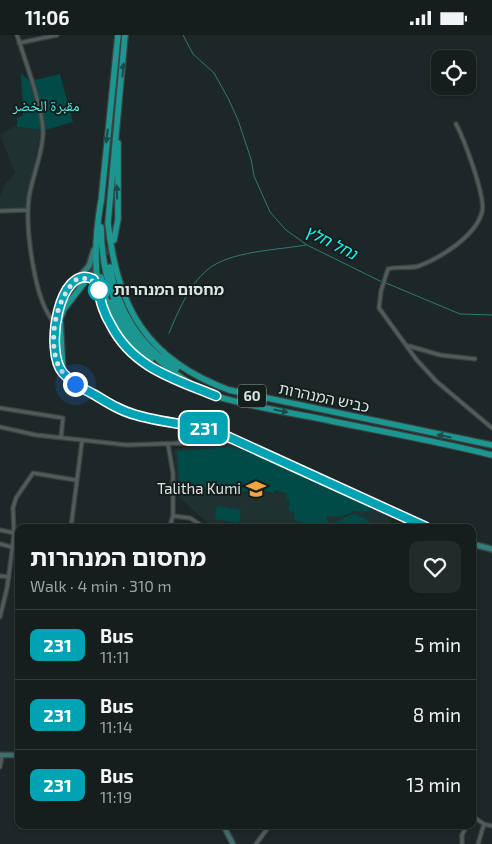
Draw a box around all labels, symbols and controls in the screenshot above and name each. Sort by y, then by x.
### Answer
text: 11:06 [25,6,70,29]
map controls [431,50,476,95]
button: locate [431,50,476,95]
one-way arrow [119,62,127,78]
park label: مقبرة الخضر [11,96,80,115]
one-way arrow [103,128,111,144]
one-way arrow [113,184,121,200]
water label: נחל חלץ [302,220,361,264]
marker: מחסום המנהרות [88,279,110,301]
place label: מחסום המנהרות [114,280,225,298]
your location [63,372,88,397]
street label: כביש המנהרות [277,379,371,415]
road number: 60 [238,385,266,407]
one-way arrow [273,407,288,415]
line badge: 231 [175,412,233,444]
text: 231 [190,417,218,439]
one-way arrow [436,431,452,439]
school or university icon: Talitha Kumi [245,478,267,500]
place label: Talitha Kumi [157,479,241,497]
button: heart [409,541,461,593]
text: מחסום המנהרות [30,542,206,571]
text: Walk · 4 min · 310 m [30,576,172,595]
text: Bus [100,624,134,647]
text: 5 min [414,633,461,656]
text: 231 [43,634,72,656]
text: 11:11 [100,647,129,666]
text: Bus [100,694,134,717]
text: 8 min [413,703,461,726]
text: 231 [43,704,72,726]
text: 11:14 [100,717,133,736]
text: Bus [100,764,134,787]
text: 13 min [406,773,461,796]
text: 231 [43,774,72,796]
text: 11:19 [100,787,132,806]

